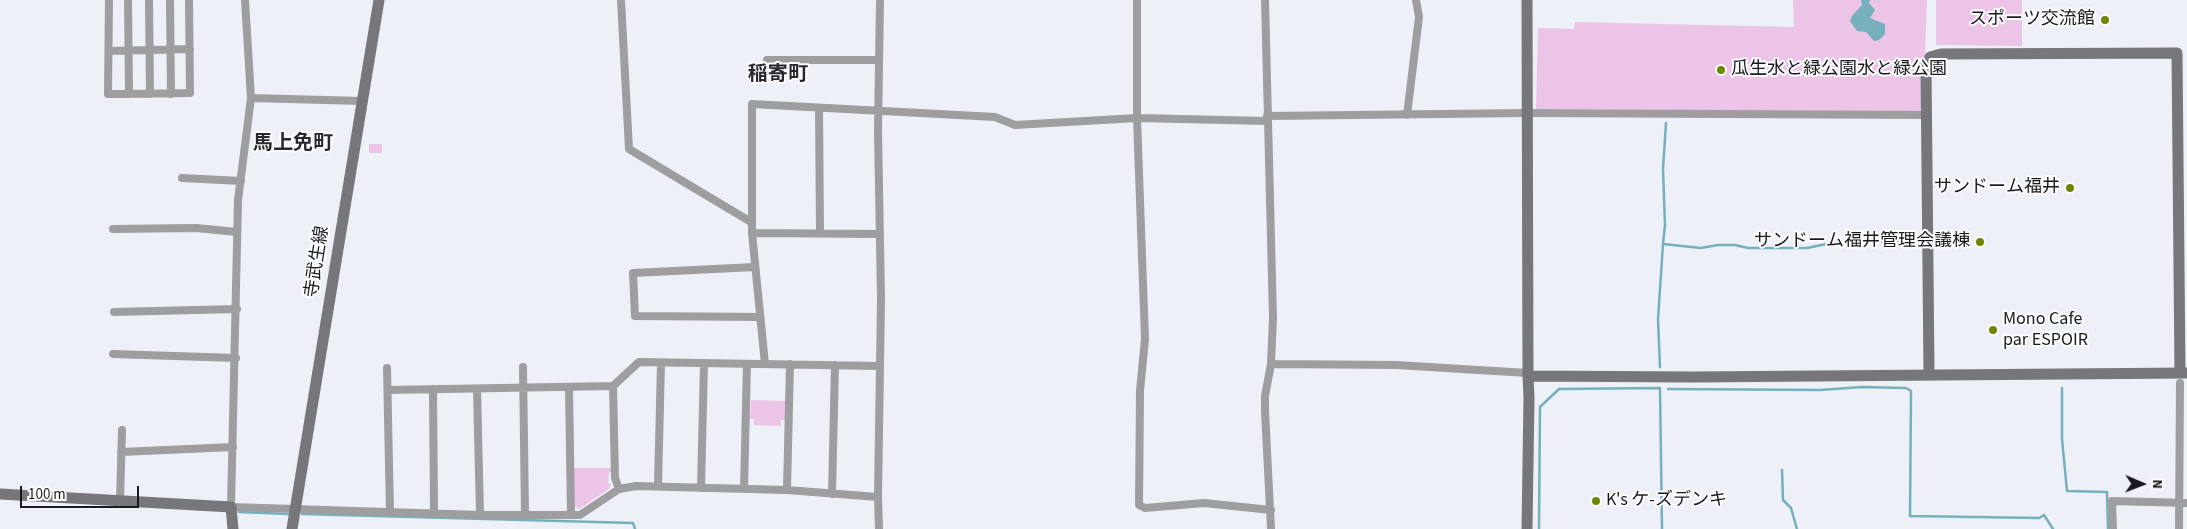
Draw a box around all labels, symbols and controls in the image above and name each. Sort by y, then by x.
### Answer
place label: スポーツ交流館 [1969,9,2095,31]
marker: スポーツ交流館 [2099,14,2111,26]
place label: 瓜生水と緑公園水と緑公園 [1731,59,1947,81]
district label: 稲寄町 [748,64,808,88]
marker: 瓜生水と緑公園水と緑公園 [1715,64,1727,76]
district label: 馬上免町 [253,133,333,157]
place label: サンドーム福井 [1934,177,2060,199]
marker: サンドーム福井 [2064,182,2076,194]
street label: 寺武生線 [302,225,334,299]
place label: サンドーム福井管理会議棟 [1754,231,1970,253]
marker: サンドーム福井管理会議棟 [1974,236,1986,248]
place label: Mono Cafe par ESPOIR [2003,309,2088,352]
marker: Mono Cafe par ESPOIR [1987,324,1999,336]
north arrow [2117,459,2167,509]
scale bar [22,476,141,508]
text: N [2147,479,2167,489]
text: 100 m [28,484,66,505]
place label: K's ケ-ズデンキ [1606,490,1727,512]
marker: K's ケ-ズデンキ [1590,495,1602,507]

